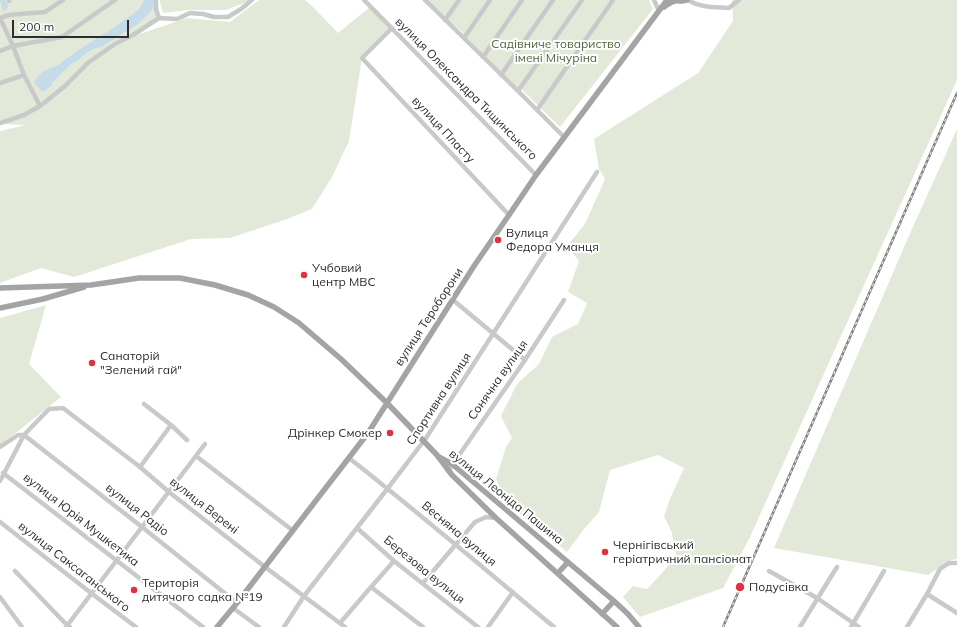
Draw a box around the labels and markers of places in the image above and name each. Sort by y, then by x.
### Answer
place label: Вулиця Федора Уманця [506,226,599,254]
marker: Вулиця Федора Уманця [493,235,503,245]
place label: Учбовий центр МВС [312,261,376,289]
marker: Учбовий центр МВС [299,270,309,280]
place label: Санаторій "Зелений гай" [100,349,182,377]
marker: Санаторій "Зелений гай" [87,358,97,368]
place label: Дрінкер Смокер [288,426,382,440]
marker: Дрінкер Смокер [385,428,395,438]
place label: Чернігівський геріатричний пансіонат [613,538,751,566]
marker: Чернігівський геріатричний пансіонат [600,547,610,557]
place label: Територія дитячого садка №19 [142,576,263,604]
place label: Подусівка [749,580,808,594]
marker: Подусівка [734,581,746,593]
marker: Територія дитячого садка №19 [129,585,139,595]

